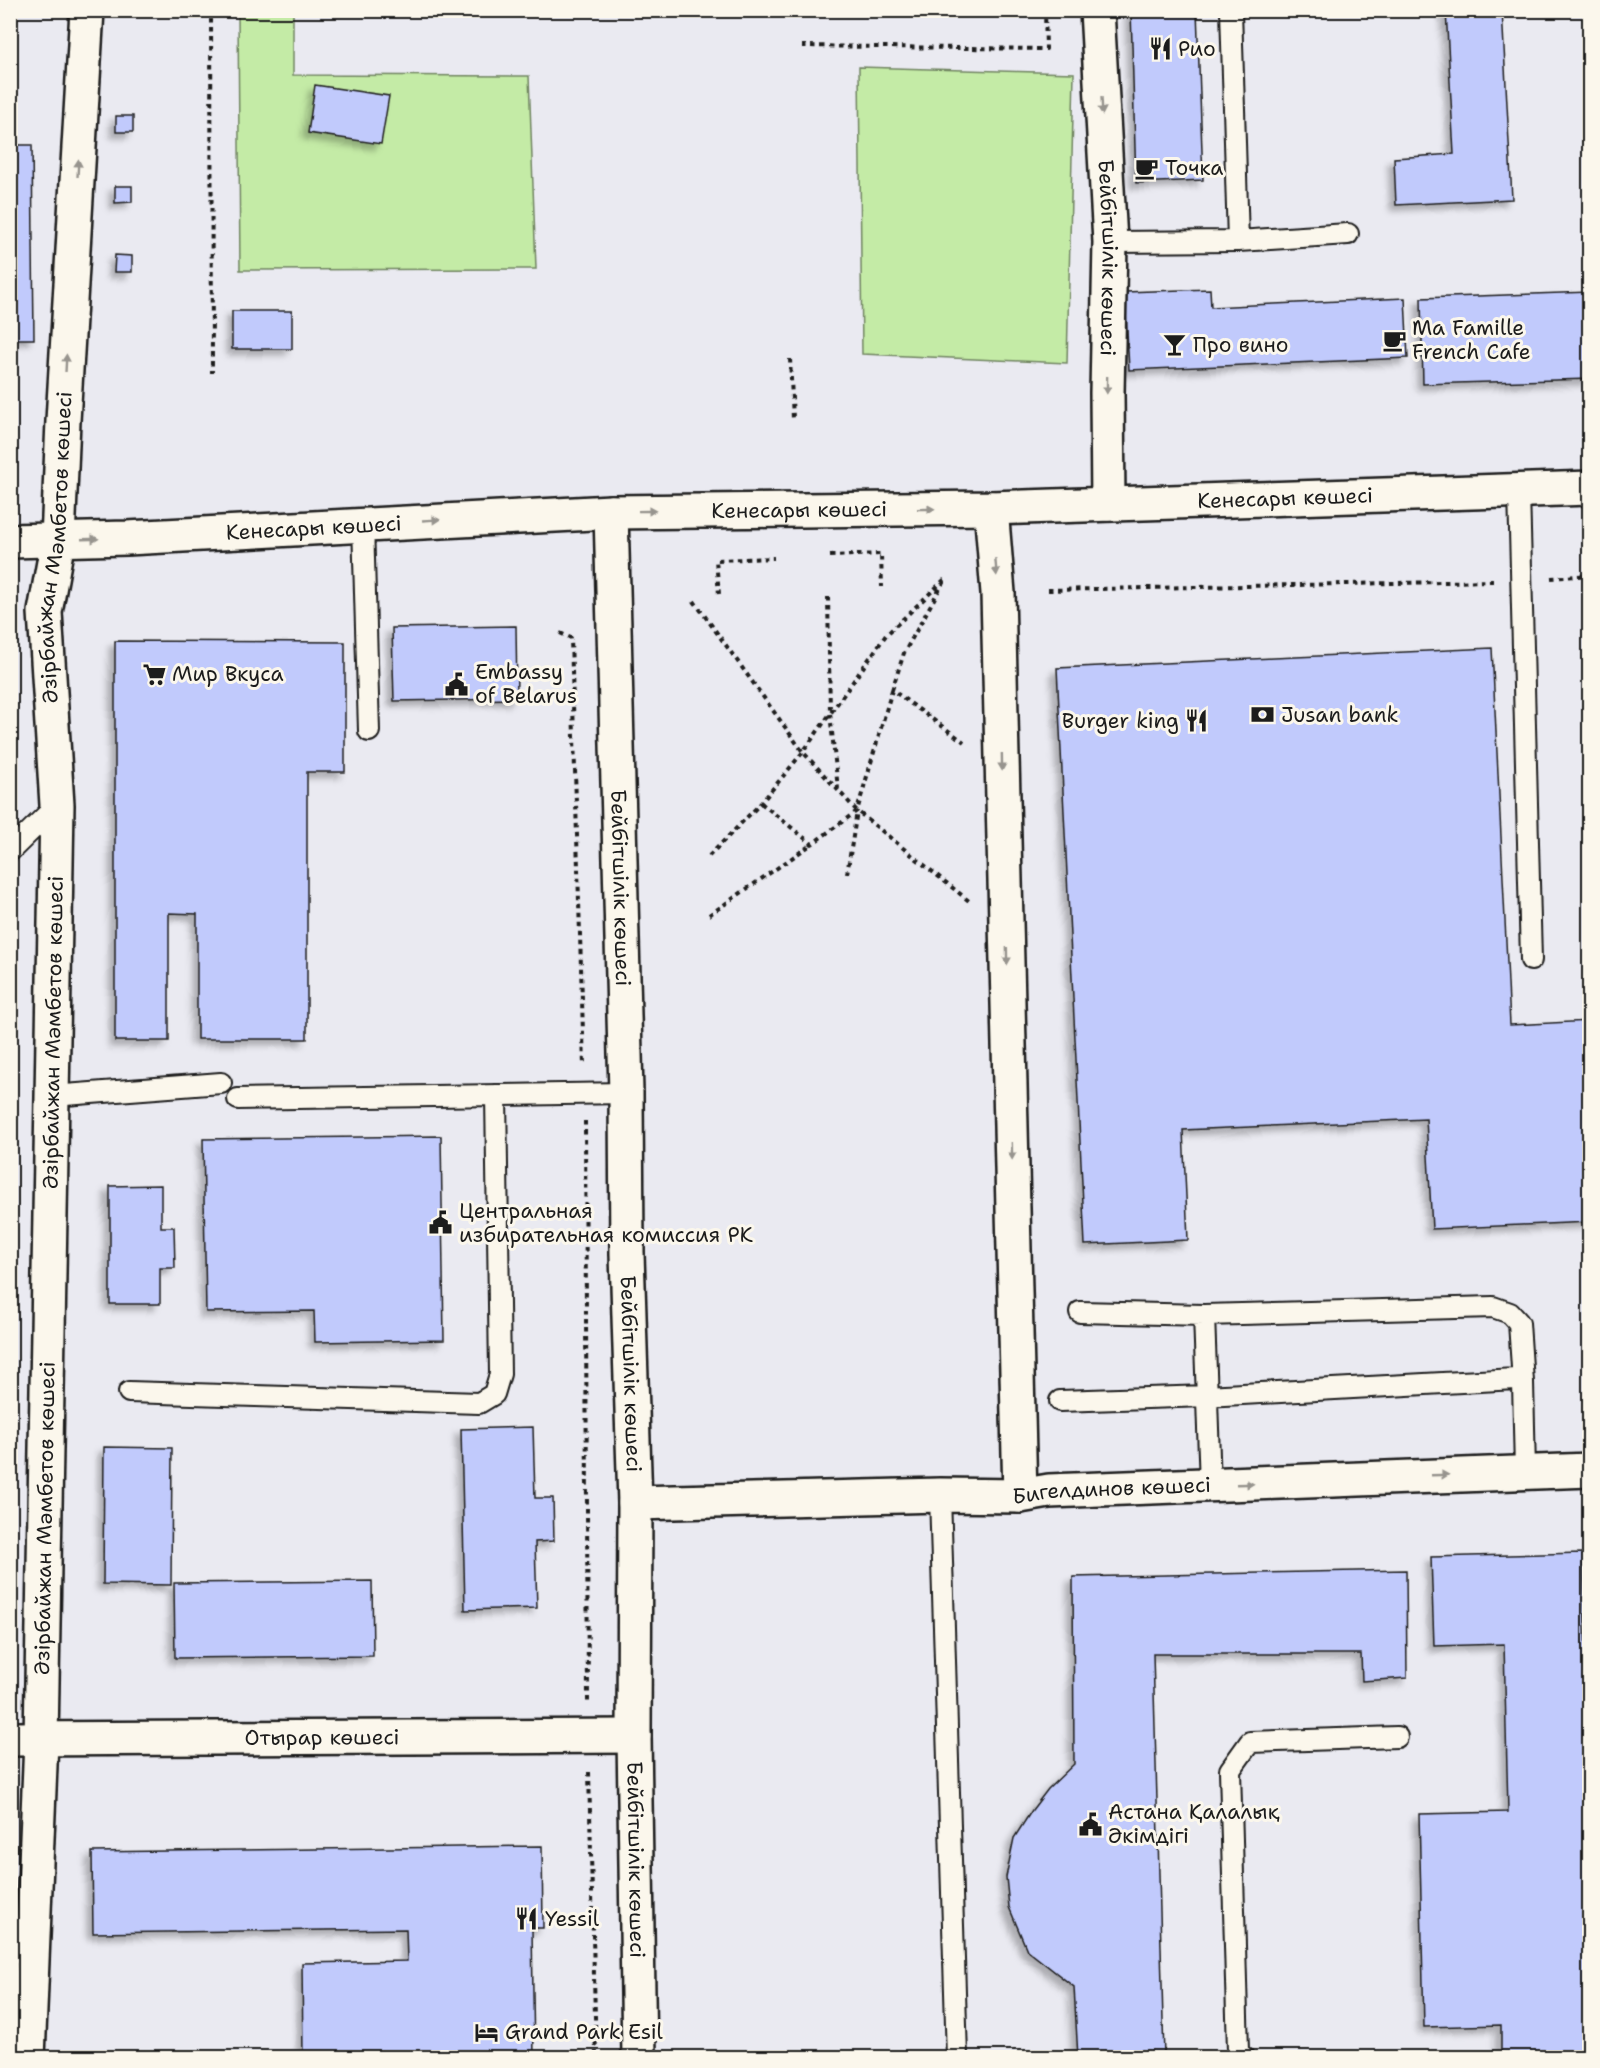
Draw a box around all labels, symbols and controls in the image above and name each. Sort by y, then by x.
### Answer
place label: Рио [1178,35,1216,63]
restaurant icon: Рио [1147,36,1173,62]
one-way arrow [1098,96,1107,115]
place label: Точка [1165,154,1223,182]
cafe icon: Точка [1134,155,1160,181]
street label: Бейбітшілік көшесі [1091,158,1124,356]
one-way arrow [73,159,82,178]
place label: Ma Famille French Cafe [1412,314,1531,366]
cafe icon: Ma Famille French Cafe [1381,327,1407,353]
place label: Про вино [1193,331,1289,359]
bar icon: Про вино [1162,332,1188,358]
one-way arrow [61,354,71,373]
one-way arrow [1103,375,1112,394]
street label: Әзірбайжан Мәмбетов көшесі [31,390,79,704]
street label: Кенесары көшесі [1197,481,1373,515]
street label: Кенесары көшесі [711,495,887,525]
one-way arrow [917,504,936,514]
one-way arrow [638,507,657,516]
street label: Кенесары көшесі [225,509,402,547]
one-way arrow [422,516,441,525]
one-way arrow [80,535,99,544]
one-way arrow [991,557,1001,576]
place label: Embassy of Belarus [475,658,577,710]
place label: Мир Вкуса [172,660,284,688]
supermarket icon: Мир Вкуса [141,661,167,687]
public building icon: Embassy of Belarus [444,671,470,697]
place label: Jusan bank [1281,701,1399,729]
bank icon: Jusan bank [1250,702,1276,728]
place label: Burger king [1062,707,1179,735]
restaurant icon: Burger king [1184,708,1210,734]
one-way arrow [998,752,1007,771]
street label: Бейбітшілік көшесі [604,789,637,987]
street label: Әзірбайжан Мәмбетов көшесі [36,875,70,1189]
one-way arrow [1002,947,1012,966]
one-way arrow [1007,1142,1017,1161]
place label: Центральная избирательная комиссия РК [459,1197,753,1249]
public building icon: Центральная избирательная комиссия РК [428,1210,454,1236]
street label: Бейбітшілік көшесі [614,1275,648,1473]
street label: Әзірбайжан Мәмбетов көшесі [28,1361,61,1675]
street label: Бигелдинов көшесі [1012,1471,1211,1510]
one-way arrow [1431,1471,1450,1480]
one-way arrow [1236,1479,1255,1488]
street label: Отырар көшесі [245,1723,399,1752]
street label: Бейбітшілік көшесі [620,1761,651,1958]
place label: Астана Қалалық Әкімдігі [1108,1798,1280,1850]
public building icon: Астана Қалалық Әкімдігі [1077,1811,1103,1837]
place label: Yessil [545,1905,600,1933]
restaurant icon: Yessil [514,1906,540,1932]
place label: Grand Park Esil [505,2018,664,2046]
hotel icon: Grand Park Esil [474,2019,500,2045]

